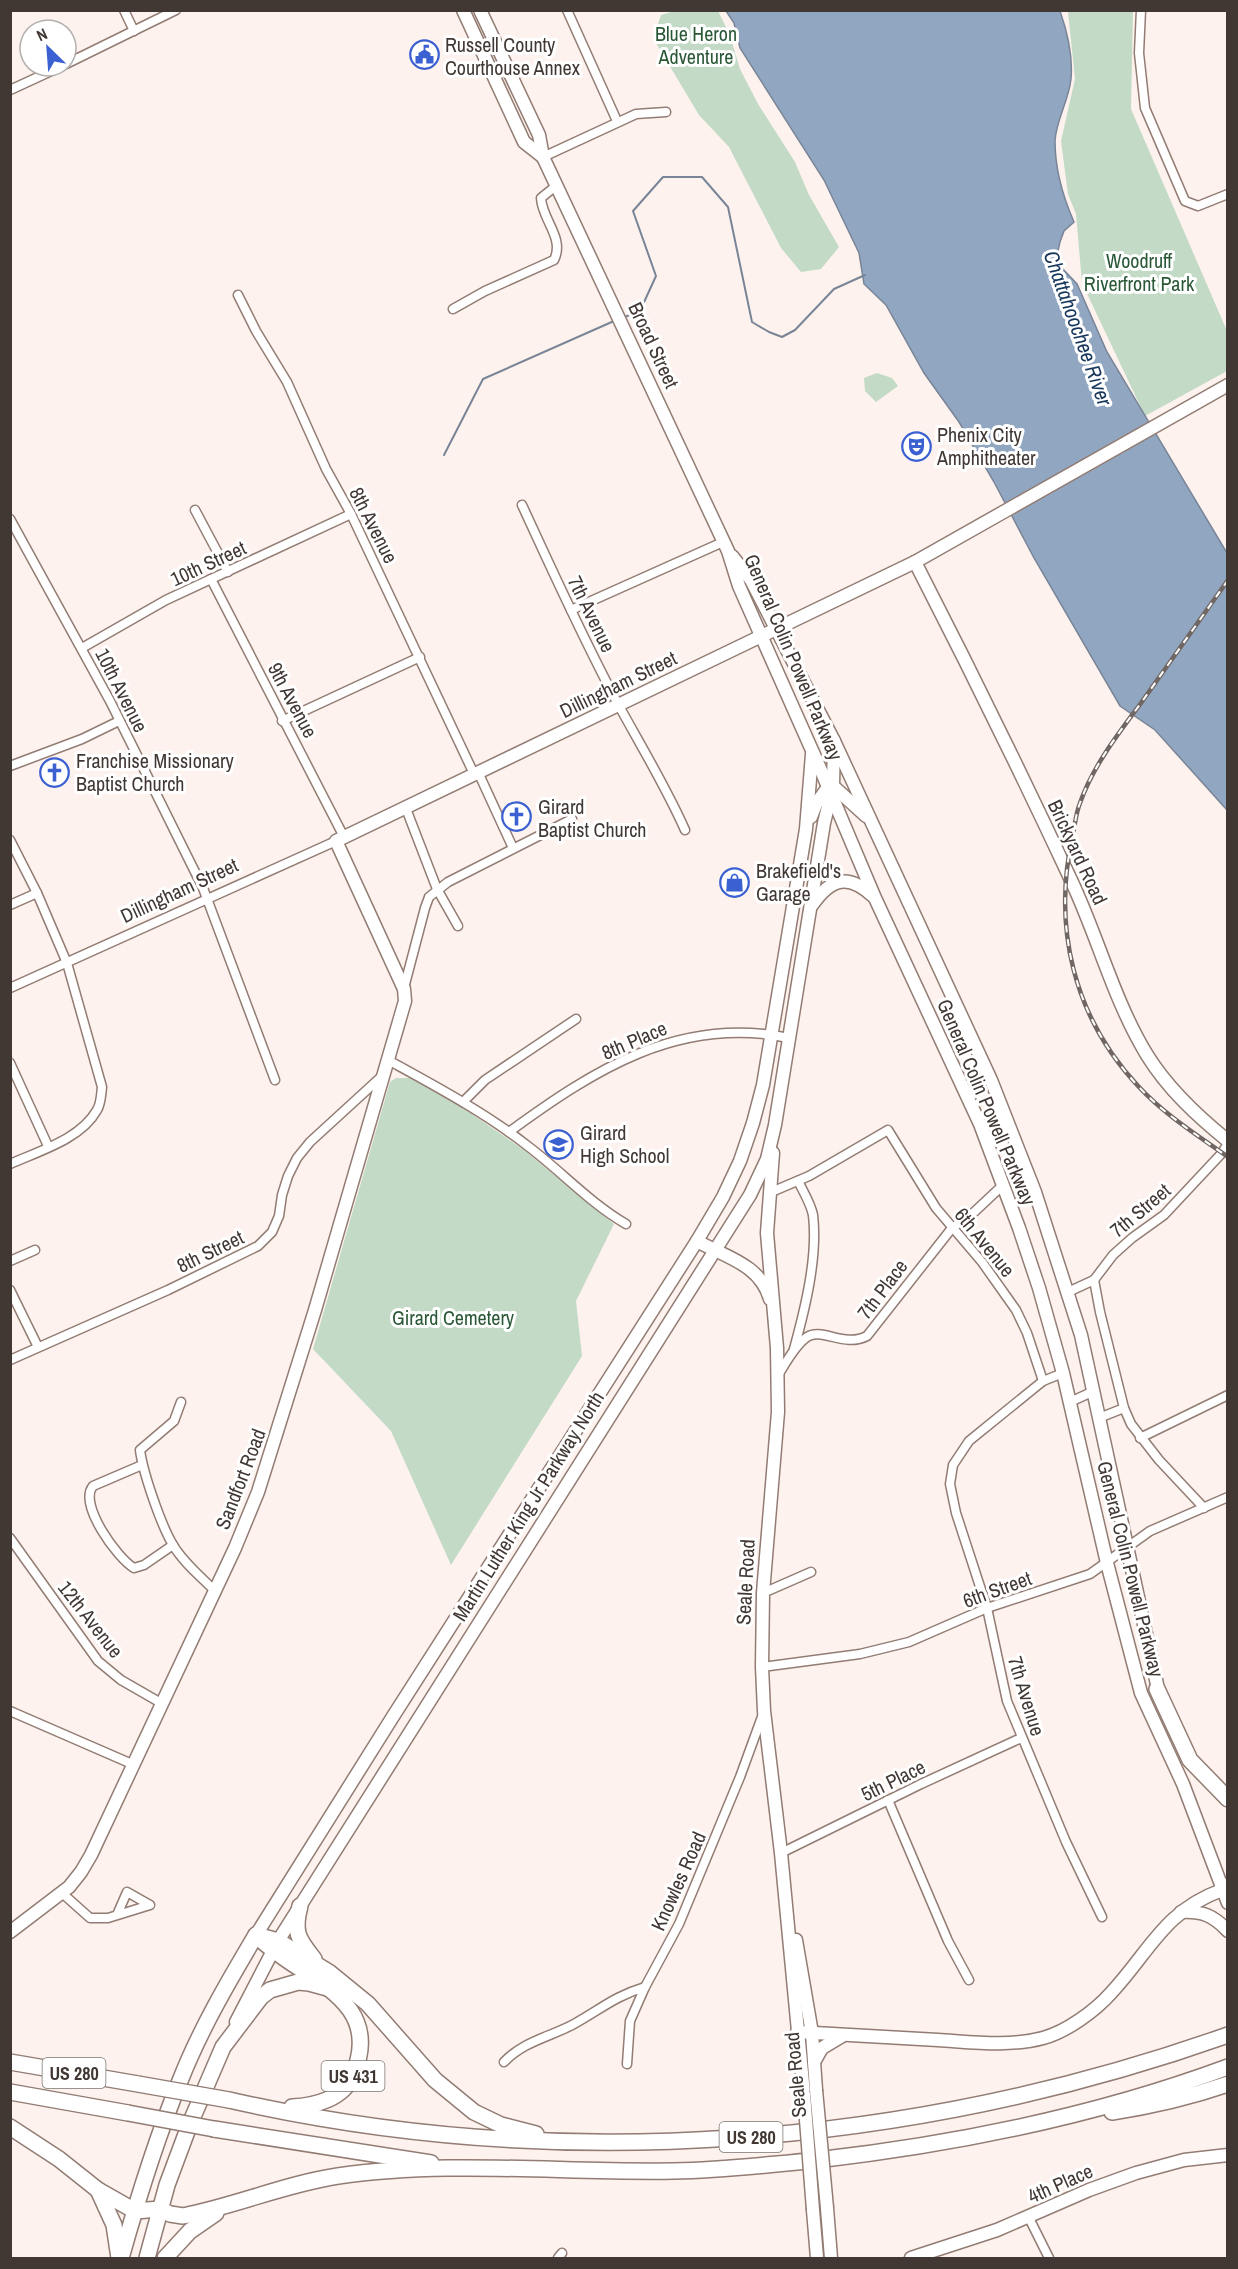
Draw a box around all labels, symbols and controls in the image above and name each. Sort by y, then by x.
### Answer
north arrow [18,18,78,78]
park label: Blue Heron Adventure [655,20,737,70]
text: N [33,22,51,46]
place label: Russell County Courthouse Annex [445,31,581,81]
public building icon: Russell County Courthouse Annex [408,39,440,71]
water label: Chattahoochee River [1037,247,1120,411]
park label: Woodruff Riverfront Park [1084,247,1195,297]
street label: Broad Street [622,298,686,393]
place label: Phenix City Amphitheater [936,421,1036,471]
theatre icon: Phenix City Amphitheater [900,430,932,462]
street label: 8th Avenue [343,482,405,568]
street label: 10th Street [166,534,250,592]
street label: General Colin Powell Parkway [738,550,850,765]
street label: 7th Avenue [562,571,622,657]
street label: 10th Avenue [89,643,155,737]
street label: Dillingham Street [555,644,681,724]
street label: 9th Avenue [262,658,324,742]
place label: Franchise Missionary Baptist Church [76,747,234,797]
church icon: Franchise Missionary Baptist Church [39,756,71,788]
place label: Girard Baptist Church [538,793,646,843]
street label: Brickyard Road [1042,795,1114,909]
church icon: Girard Baptist Church [501,801,533,833]
street label: Dillingham Street [116,851,243,929]
place label: Brakefield's Garage [756,857,841,907]
shop icon: Brakefield's Garage [719,866,751,898]
street label: General Colin Powell Parkway [931,995,1043,1210]
street label: 8th Place [597,1014,671,1066]
place label: Girard High School [580,1119,669,1169]
school or university icon: Girard High School [543,1128,575,1160]
street label: 7th Street [1104,1177,1176,1243]
street label: 6th Avenue [949,1202,1021,1282]
street label: 8th Street [172,1223,248,1279]
street label: 7th Place [851,1254,913,1324]
park label: Girard Cemetery [392,1304,515,1331]
street label: Martin Luther King Jr Parkway North [446,1386,610,1626]
street label: Sandfort Road [208,1425,272,1533]
street label: General Colin Powell Parkway [1091,1458,1171,1680]
street label: Seale Road [729,1539,761,1625]
street label: 6th Street [959,1564,1035,1614]
street label: 12th Avenue [52,1575,130,1663]
street label: 7th Avenue [1002,1653,1052,1739]
street label: 5th Place [856,1753,930,1807]
street label: Knowles Road [644,1827,712,1935]
street label: Seale Road [778,2031,812,2119]
road number: US 280 [42,2058,106,2088]
road number: US 431 [322,2061,385,2091]
road number: US 280 [720,2122,783,2152]
street label: 4th Place [1023,2157,1097,2209]

